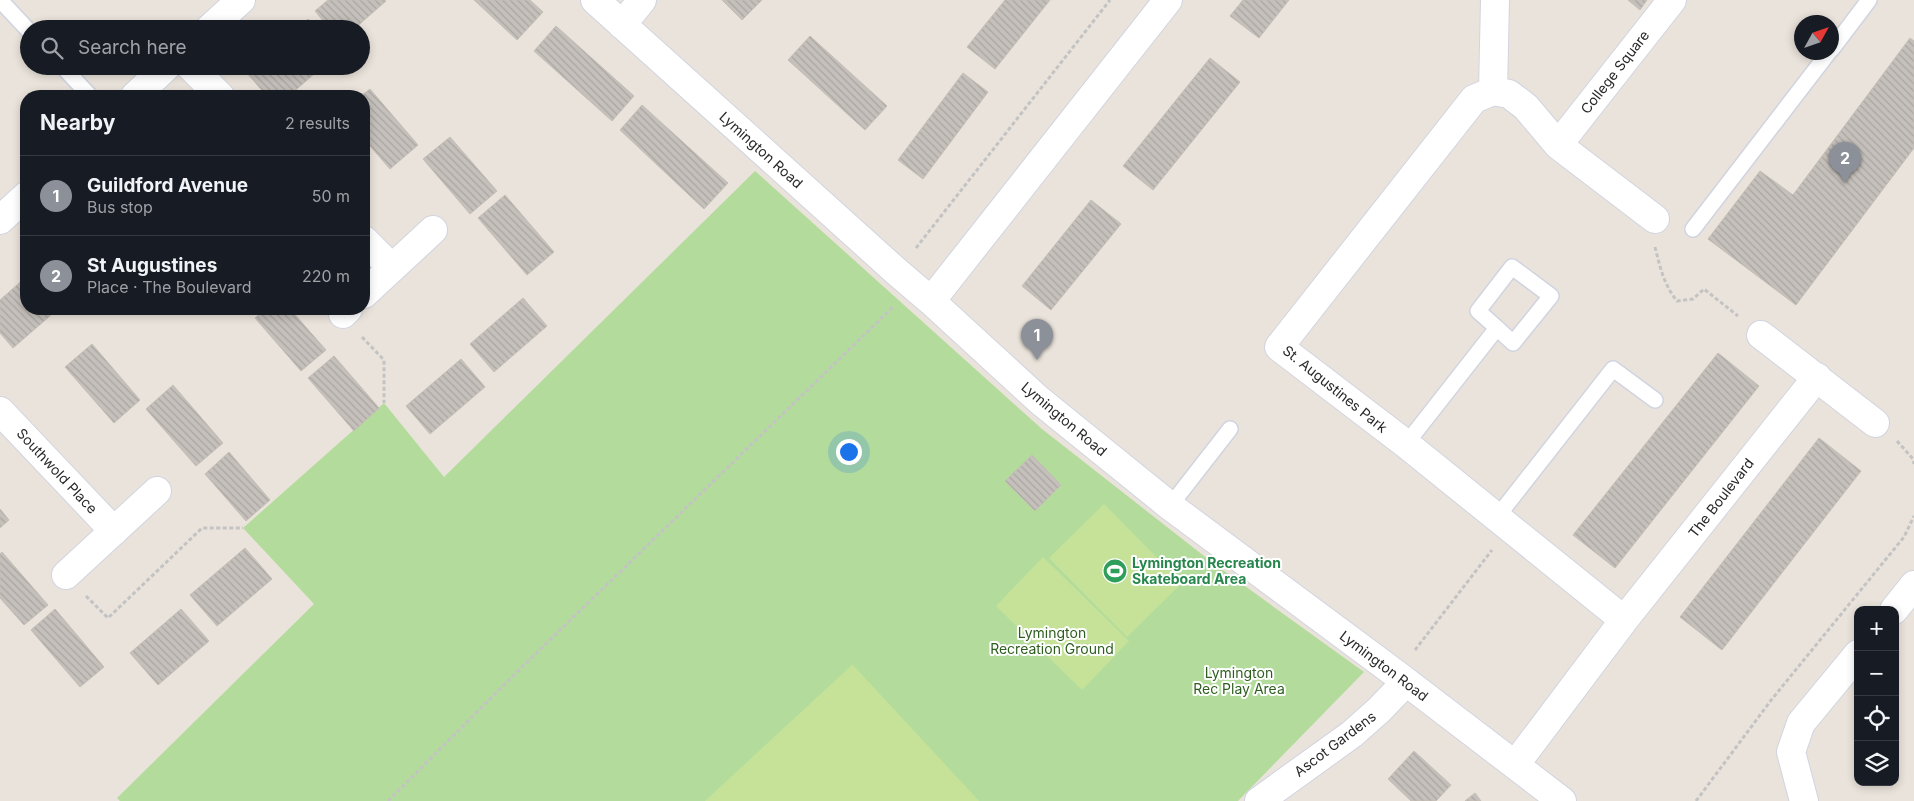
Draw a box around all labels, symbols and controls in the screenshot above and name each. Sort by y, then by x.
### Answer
north arrow [1794,15,1839,60]
search box [20,20,370,75]
street label: College Square [1577,27,1652,117]
icon: search [38,34,66,62]
text: Search here [78,36,187,59]
street label: Lymington Road [716,108,806,191]
text: Nearby [40,110,115,135]
text: 2 results [285,113,350,133]
pin: 2 [1829,142,1861,183]
text: Guildford Avenue [87,174,248,197]
text: 1 [53,186,59,206]
text: 50 m [312,186,350,206]
text: Bus stop [87,197,153,217]
text: St Augustines [87,254,217,277]
text: 2 [51,266,61,286]
text: 220 m [302,266,350,286]
text: Place · The Boulevard [87,277,252,297]
pin: 1 [1021,319,1053,360]
street label: St. Augustines Park [1280,341,1391,436]
street label: Lymington Road [1018,378,1110,459]
street label: Southwold Place [14,425,101,517]
your location [836,439,862,465]
street label: The Boulevard [1684,455,1757,541]
place label: Lymington Recreation Skateboard Area [1132,554,1281,587]
sports icon: Lymington Recreation Skateboard Area [1102,558,1128,584]
map controls [1854,606,1899,786]
button: + [1854,606,1899,651]
park label: Lymington Recreation Ground [990,624,1114,657]
street label: Lymington Road [1337,627,1432,704]
button: − [1854,651,1899,696]
park label: Lymington Rec Play Area [1193,664,1285,697]
button: locate [1854,696,1899,741]
street label: Ascot Gardens [1291,707,1379,780]
button: layers [1854,741,1899,786]

